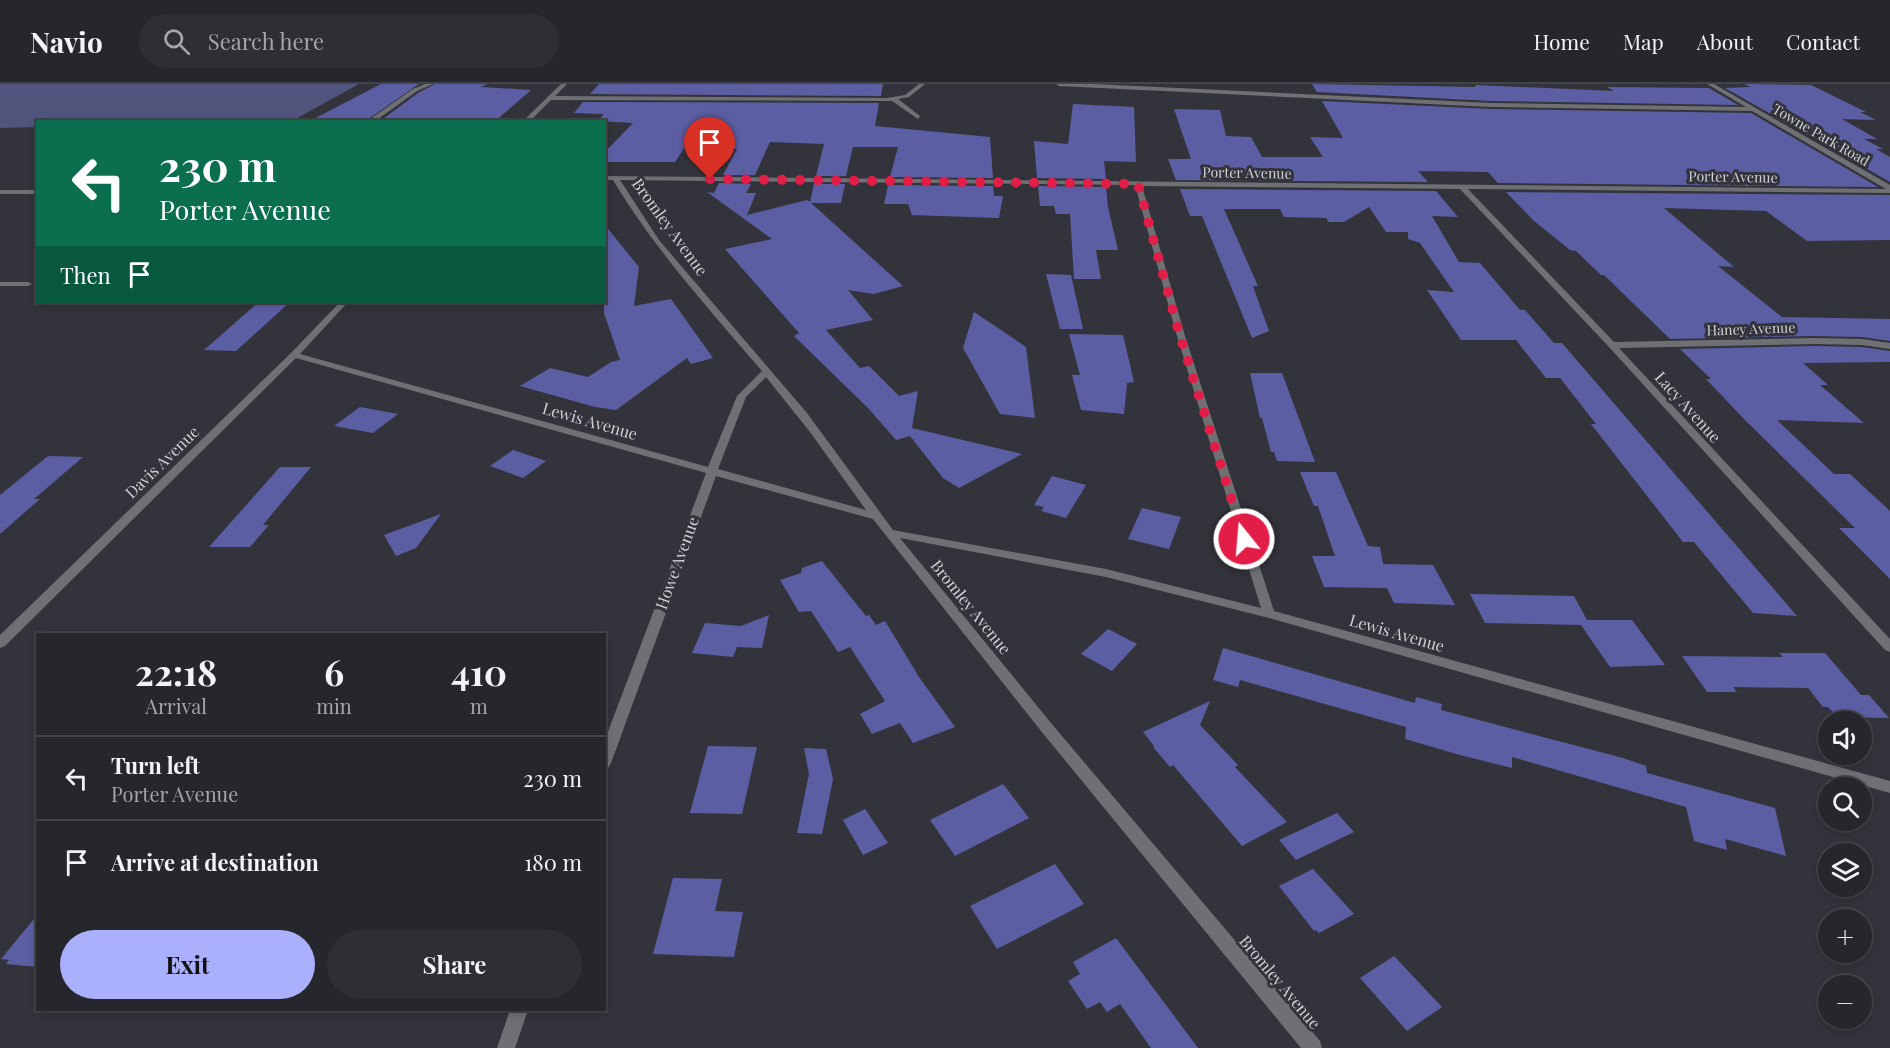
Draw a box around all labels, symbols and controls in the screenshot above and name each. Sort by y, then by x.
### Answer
search box [139,14,559,68]
text: Navio [30,23,103,60]
icon: search [160,25,193,58]
text: Search here [208,26,324,56]
text: Home [1534,27,1590,55]
text: Map [1623,27,1664,55]
text: About [1697,27,1753,55]
text: Contact [1786,27,1860,55]
street label: Towne Park Road [1769,99,1873,170]
pin [684,117,735,179]
icon: arrive [693,126,726,159]
text: 230 m [159,137,276,193]
icon: left [60,144,138,222]
street label: Porter Avenue [1202,162,1292,183]
street label: Porter Avenue [1688,166,1778,187]
street label: Bromley Avenue [628,174,713,280]
text: Porter Avenue [159,191,331,227]
icon: arrive [123,258,156,291]
text: Then [60,260,111,290]
street label: Haney Avenue [1706,317,1796,340]
street label: Lacy Avenue [1651,367,1726,447]
street label: Lewis Avenue [540,397,640,444]
street label: Davis Avenue [120,421,203,502]
position arrow [1212,507,1276,571]
street label: Howe Avenue [650,514,703,612]
street label: Bromley Avenue [927,555,1016,658]
street label: Lewis Avenue [1347,609,1447,656]
text: 22:18 [135,647,217,695]
text: 6 [324,647,344,695]
text: 410 [451,647,507,695]
text: Arrival [145,692,207,719]
text: min [316,692,352,719]
text: m [470,692,488,719]
map controls [1818,711,1872,1029]
button: sound [1818,711,1872,765]
text: Turn left [111,750,200,780]
icon: left [60,762,93,795]
text: 230 m [523,763,582,793]
button: search [1818,777,1872,831]
text: Porter Avenue [111,780,238,807]
button: layers [1818,843,1872,897]
icon: arrive [60,846,93,879]
text: Arrive at destination [111,847,319,877]
text: 180 m [524,847,582,877]
button: + [1818,909,1872,963]
button: Exit [60,930,315,999]
button: Share [327,930,582,999]
street label: Bromley Avenue [1235,931,1326,1033]
button: − [1818,975,1872,1029]

